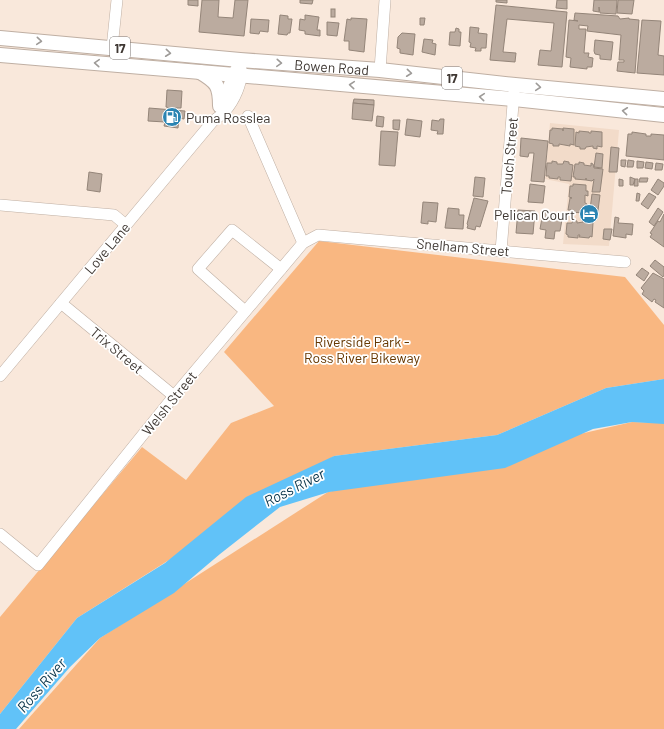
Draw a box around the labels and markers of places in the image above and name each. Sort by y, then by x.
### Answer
fuel station icon: Puma Rosslea [161,106,183,128]
place label: Puma Rosslea [186,109,271,126]
hotel icon: Pelican Court [578,203,600,225]
place label: Pelican Court [494,206,575,223]

